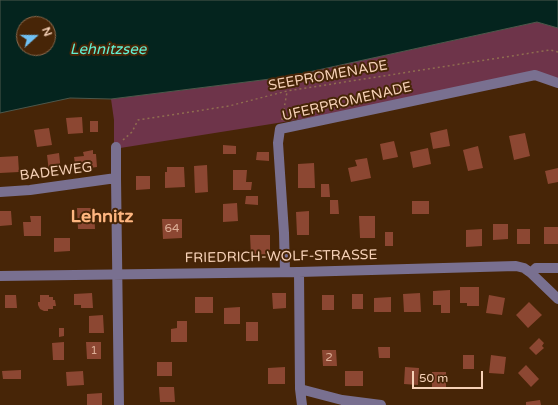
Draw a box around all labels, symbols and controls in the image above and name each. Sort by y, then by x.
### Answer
north arrow [16,16,56,56]
text: N [39,25,54,38]
water label: Lehnitzsee [70,41,146,59]
street label: SEEPROMENADE [267,57,389,95]
street label: UFERPROMENADE [281,79,413,125]
street label: BADEWEG [19,159,93,185]
district label: Lehnitz [71,206,133,228]
house number: 64 [164,222,180,236]
street label: FRIEDRICH-WOLF-STRASSE [185,247,377,267]
house number: 1 [90,344,98,358]
house number: 2 [325,351,333,365]
scale bar [414,363,485,389]
text: 50 m [419,371,448,385]

